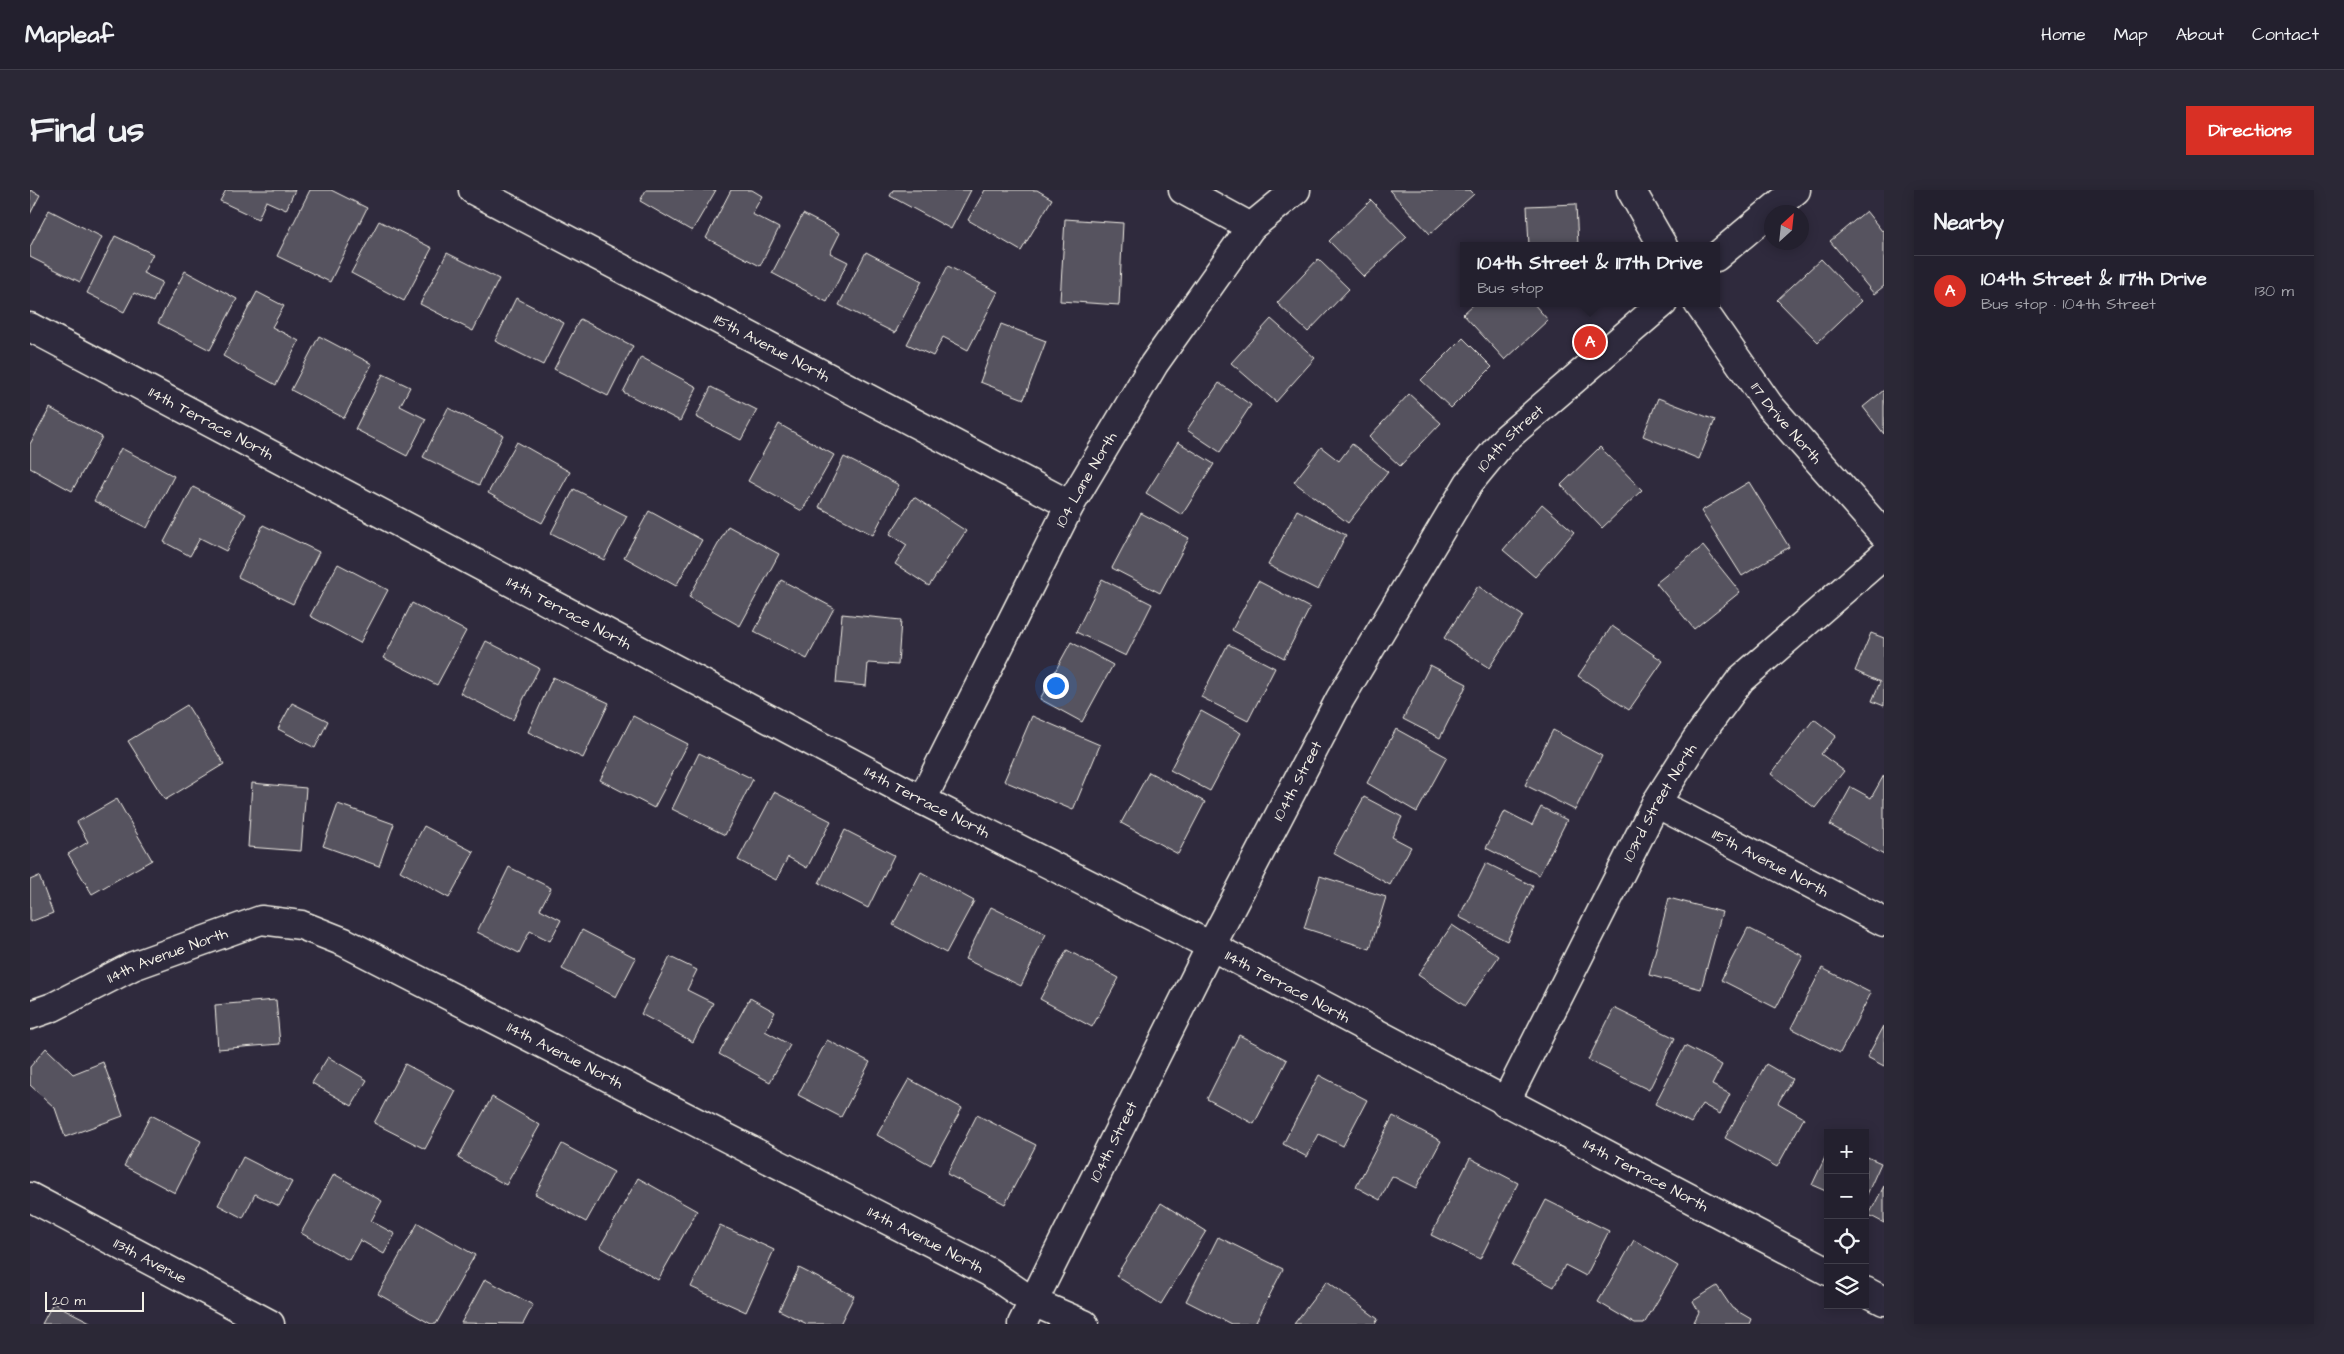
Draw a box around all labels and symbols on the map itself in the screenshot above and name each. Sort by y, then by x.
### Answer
north arrow [1764,205,1809,250]
street label: 115th Avenue North [710,309,834,388]
pin: A [1574,323,1606,361]
street label: 117 Drive North [1745,378,1827,469]
street label: 114th Terrace North [145,382,278,465]
street label: 104th Street [1472,400,1549,476]
street label: 104 Lane North [1051,428,1122,531]
street label: 114th Terrace North [503,571,635,655]
your location [1043,673,1069,699]
street label: 104th Street [1268,737,1327,825]
street label: 103rd Street North [1618,739,1702,865]
street label: 114th Terrace North [860,761,994,844]
street label: 115th Avenue North [1708,824,1832,902]
street label: 114th Avenue North [103,923,231,989]
street label: 114th Terrace North [1221,945,1354,1029]
street label: 114th Avenue North [503,1017,627,1094]
street label: 104th Street [1085,1098,1143,1186]
street label: 114th Terrace North [1579,1134,1712,1217]
street label: 114th Avenue North [864,1201,988,1279]
street label: 113th Avenue [110,1233,190,1289]
scale bar [45,1289,144,1312]

